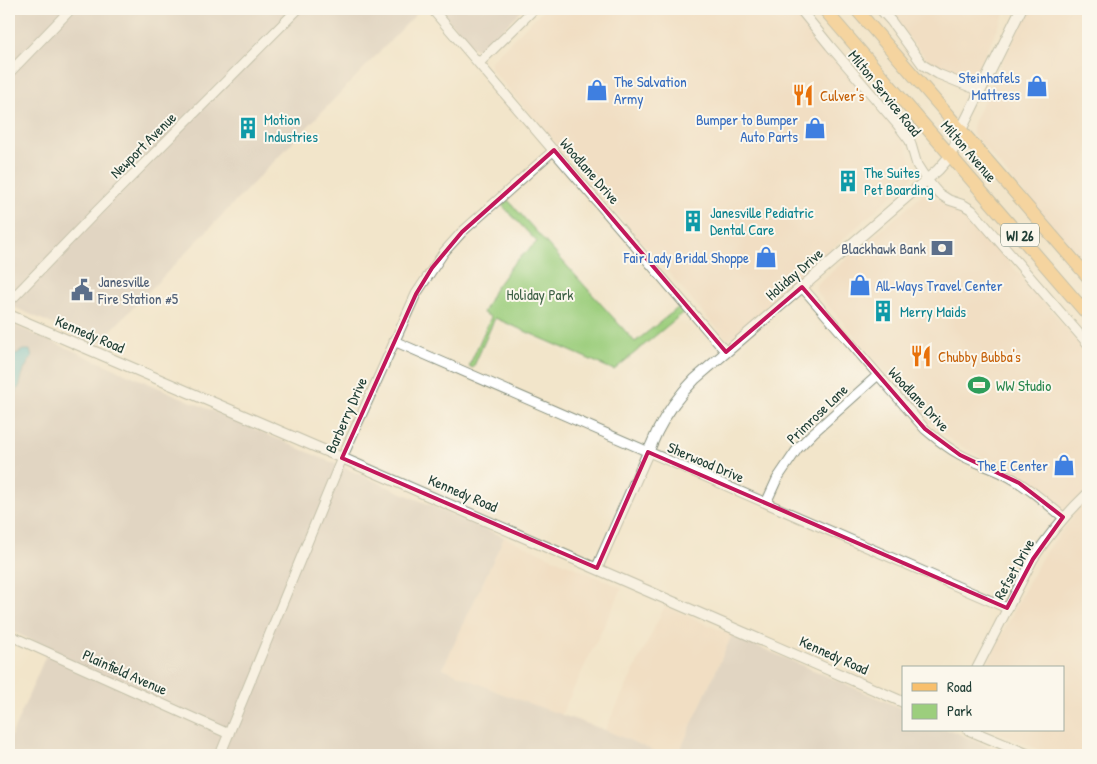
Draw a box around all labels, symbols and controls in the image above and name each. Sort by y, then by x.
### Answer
street label: Milton Service Road [844,45,926,141]
place label: Steinhafels Mattress [959,67,1020,105]
place label: The Salvation Army [614,71,687,109]
shop icon: Steinhafels Mattress [1024,73,1050,99]
shop icon: The Salvation Army [584,77,610,103]
restaurant icon: Culver's [790,82,816,108]
place label: Culver's [820,85,864,106]
street label: Newport Avenue [105,107,181,183]
place label: Motion Industries [264,109,318,147]
place label: Bumper to Bumper Auto Parts [696,109,798,147]
building icon: Motion Industries [235,115,261,141]
shop icon: Bumper to Bumper Auto Parts [802,115,828,141]
street label: Milton Avenue [936,116,1002,186]
street label: Woodlane Drive [555,133,625,209]
place label: The Suites Pet Boarding [864,162,934,200]
building icon: The Suites Pet Boarding [835,168,861,194]
place label: Janesville Pediatric Dental Care [710,202,814,240]
building icon: Janesville Pediatric Dental Care [680,208,706,234]
road number: WI 26 [1001,224,1039,246]
bank icon: Blackhawk Bank [929,235,955,261]
place label: Blackhawk Bank [841,238,926,259]
street label: Holiday Drive [761,243,827,305]
shop icon: Fair Lady Bridal Shoppe [753,244,779,270]
place label: Fair Lady Bridal Shoppe [623,247,749,268]
place label: Janesville Fire Station #5 [97,271,179,309]
shop icon: All-Ways Travel Center [847,272,873,298]
place label: All-Ways Travel Center [876,275,1003,296]
public building icon: Janesville Fire Station #5 [69,277,95,303]
park label: Holiday Park [506,284,574,305]
building icon: Merry Maids [870,298,896,324]
place label: Merry Maids [900,301,966,322]
street label: Kennedy Road [52,310,128,358]
restaurant icon: Chubby Bubba's [908,343,934,369]
place label: Chubby Bubba's [938,346,1021,367]
street label: Woodlane Drive [884,362,954,436]
sports icon: WW Studio [966,372,992,398]
street label: Barberry Drive [320,374,372,456]
place label: WW Studio [996,375,1051,396]
street label: Primrose Lane [782,379,852,449]
street label: Sherwood Drive [664,436,748,488]
shop icon: The E Center [1051,452,1077,478]
place label: The E Center [977,455,1048,476]
street label: Kennedy Road [425,469,501,517]
street label: Refset Drive [989,535,1039,603]
street label: Kennedy Road [796,630,872,680]
street label: Plainfield Avenue [79,644,171,700]
legend [902,666,1064,732]
text: Road [947,676,972,697]
text: Park [947,700,972,721]

